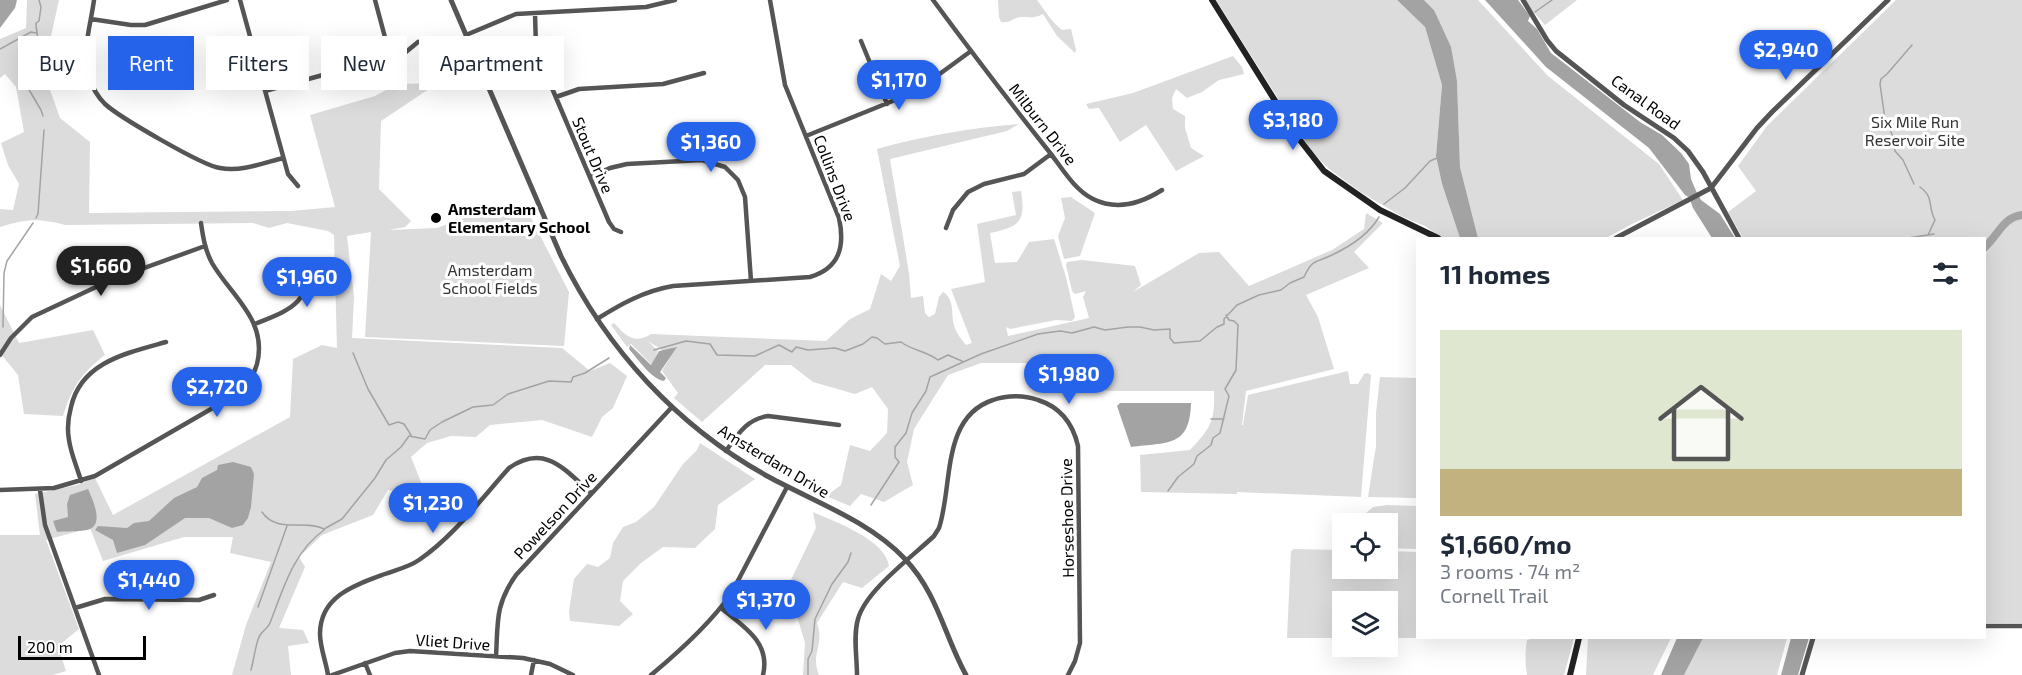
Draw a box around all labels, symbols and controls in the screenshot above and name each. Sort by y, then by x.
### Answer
pin: $2,940 [1737,30,1835,81]
chip: Buy [18,36,96,90]
chip: Rent [108,36,194,90]
chip: Filters [206,36,309,90]
chip: New [321,36,407,90]
chip: Apartment [419,36,564,90]
text: $2,940 [1753,37,1819,61]
pin: $1,170 [850,60,948,111]
text: $1,170 [871,67,927,91]
street label: Canal Road [1608,70,1685,133]
street label: Milburn Drive [1006,79,1081,168]
pin: $3,180 [1244,100,1342,151]
text: $3,180 [1263,107,1323,131]
park label: Six Mile Run Reservoir Site [1865,112,1965,149]
street label: Stout Drive [569,114,618,196]
pin: $1,360 [662,122,760,173]
text: $1,360 [681,129,741,153]
street label: Collins Drive [810,132,861,224]
place label: Amsterdam Elementary School [448,199,591,237]
marker: Amsterdam Elementary School [429,211,443,225]
pin: $1,660 [52,246,150,297]
text: $1,660 [70,253,132,277]
pin: $1,960 [258,257,356,308]
icon: filters [1929,257,1962,290]
text: 11 homes [1440,258,1550,289]
park label: Amsterdam School Fields [442,260,538,297]
text: $1,960 [276,264,338,288]
pin: $1,980 [1020,354,1118,405]
text: $1,980 [1038,361,1100,385]
pin: $2,720 [168,367,266,418]
icon: home [1647,369,1755,477]
text: $2,720 [186,374,248,398]
street label: Amsterdam Drive [715,420,833,501]
street label: Horseshoe Drive [1056,458,1077,578]
street label: Powelson Drive [509,467,600,562]
pin: $1,230 [384,483,482,534]
text: $1,230 [403,490,463,514]
map controls [1332,513,1398,657]
button: locate [1332,513,1398,579]
text: $1,660/mo [1440,528,1571,559]
text: 3 rooms · 74 m² [1440,559,1580,583]
pin: $1,440 [100,560,198,611]
text: $1,440 [117,567,181,591]
pin: $1,370 [717,580,815,631]
text: Cornell Trail [1440,583,1548,607]
text: $1,370 [736,587,796,611]
button: layers [1332,591,1398,657]
street label: Vliet Drive [415,629,491,654]
scale bar [18,633,146,660]
text: 200 m [27,637,73,656]

